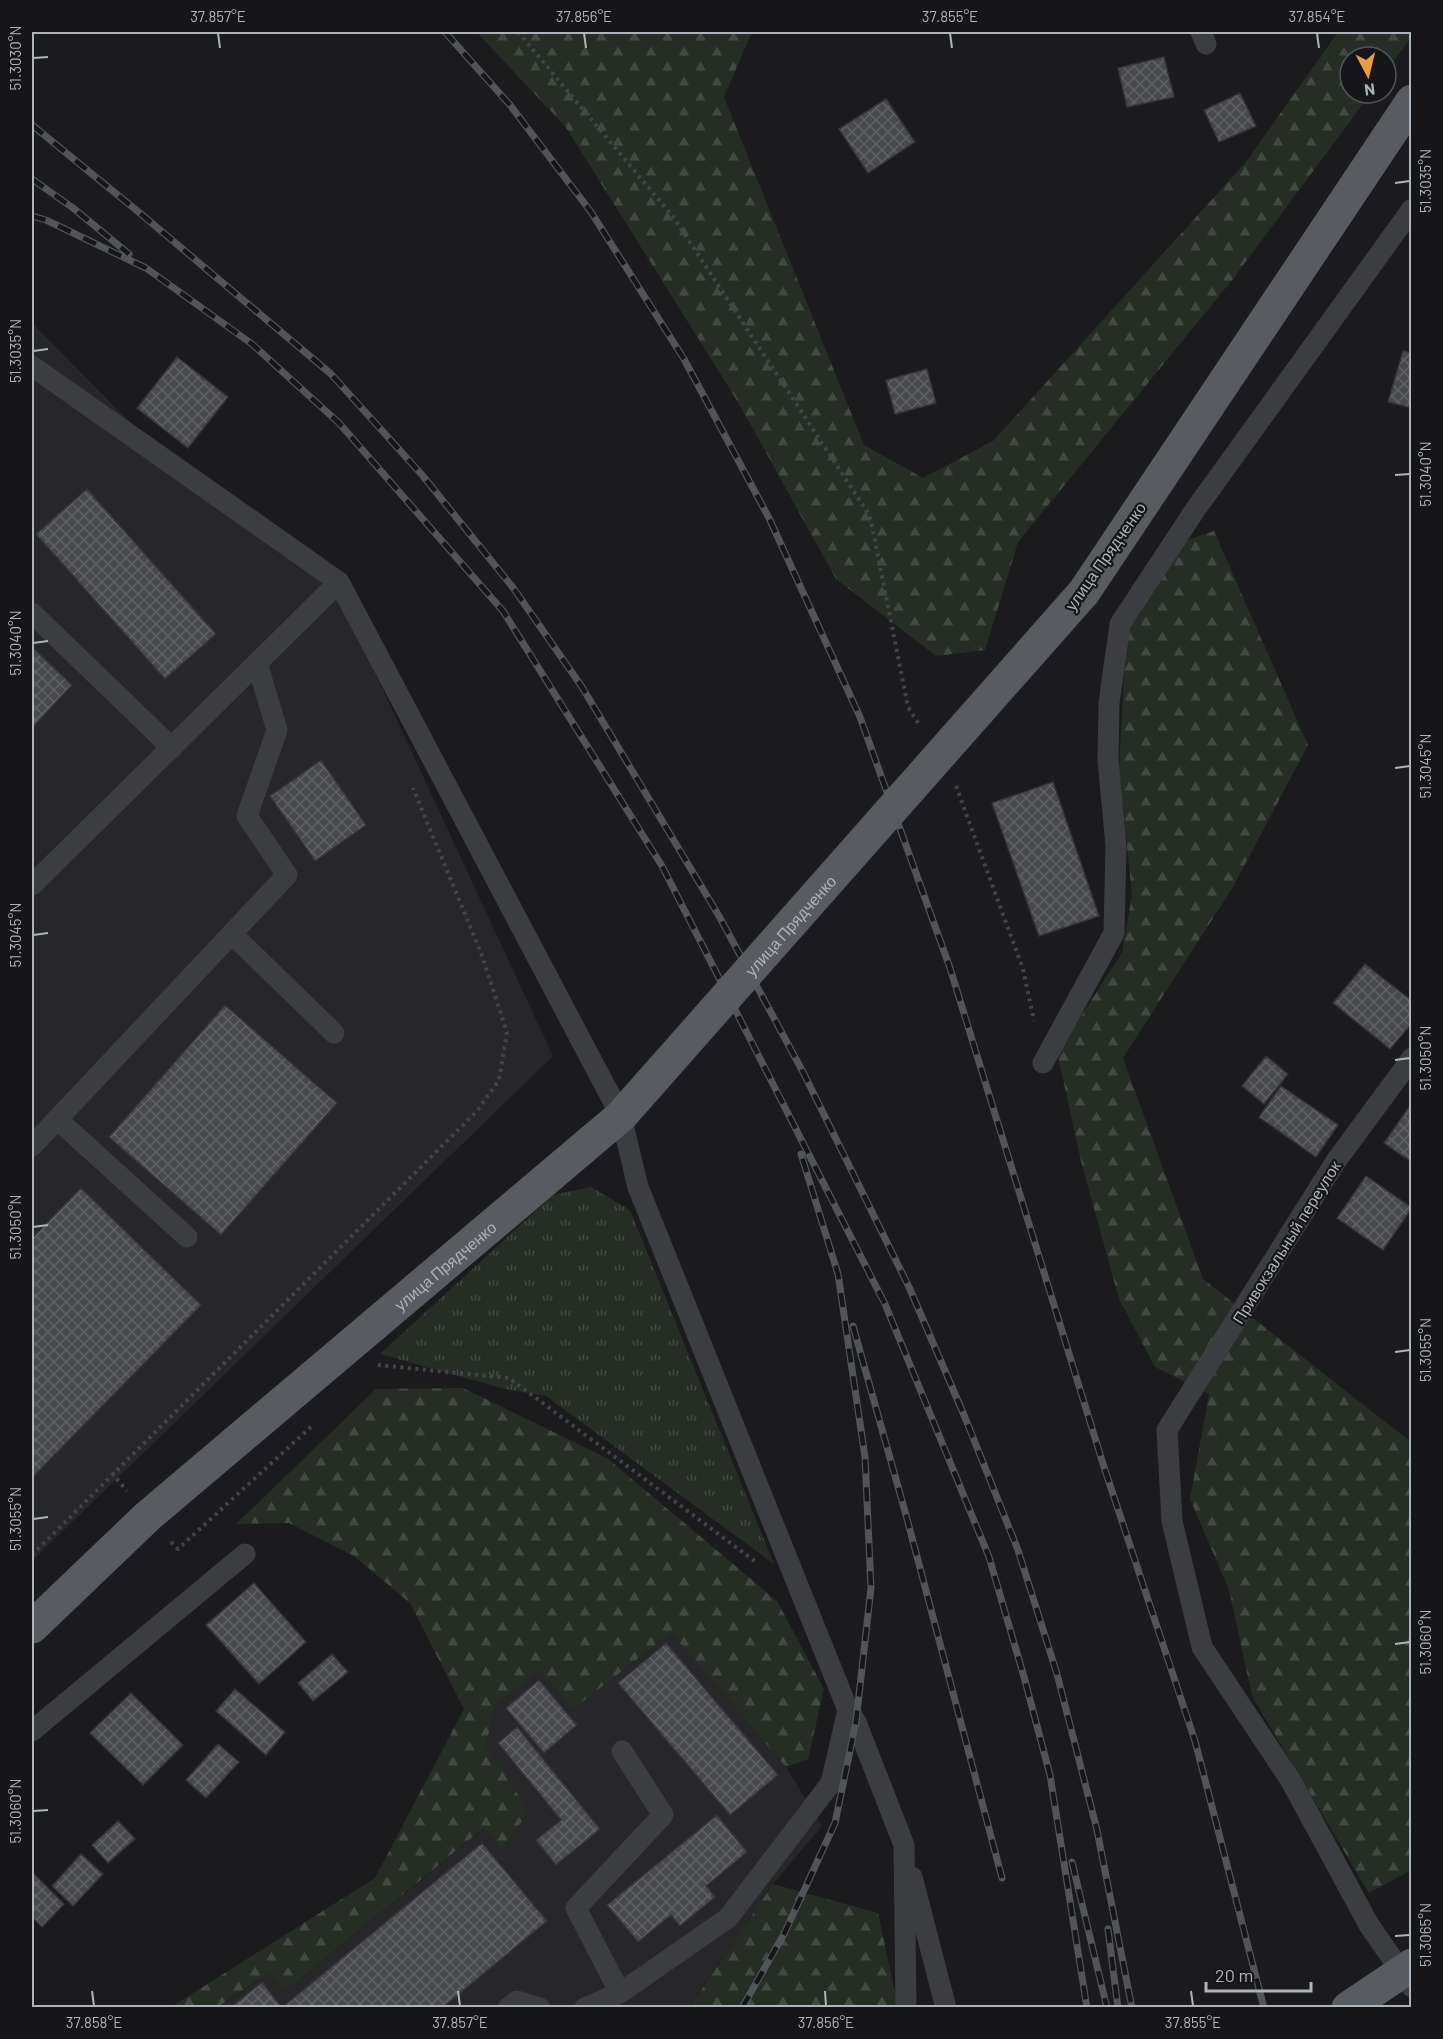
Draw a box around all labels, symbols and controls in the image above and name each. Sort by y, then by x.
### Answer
text: 37.857°E [190,7,246,25]
text: 37.856°E [556,7,612,25]
text: 37.855°E [922,7,978,25]
text: 37.854°E [1289,7,1345,25]
text: 51.3030°N [6,26,24,90]
north arrow [1338,45,1398,105]
text: N [1363,80,1376,100]
text: 51.3035°N [1416,149,1434,213]
text: 51.3035°N [6,319,24,383]
text: 51.3040°N [1416,441,1434,507]
street label: улица Прядченко [1061,498,1149,614]
text: 51.3040°N [6,610,24,676]
text: 51.3045°N [1416,734,1434,798]
street label: улица Прядченко [740,871,839,979]
text: 51.3045°N [6,903,24,967]
text: 51.3050°N [1416,1026,1434,1090]
street label: Привокзальный переулок [1228,1156,1344,1327]
text: 51.3050°N [6,1195,24,1259]
street label: улица Прядченко [390,1217,500,1314]
text: 51.3055°N [1416,1318,1434,1382]
text: 51.3055°N [6,1487,24,1551]
text: 51.3060°N [1416,1610,1434,1674]
text: 51.3060°N [6,1779,24,1843]
text: 51.3065°N [1416,1903,1434,1967]
scale bar [1206,1955,1311,1993]
text: 20 m [1215,1964,1253,1986]
text: 37.858°E [66,2013,122,2031]
text: 37.857°E [432,2013,488,2031]
text: 37.856°E [798,2013,854,2031]
text: 37.855°E [1165,2013,1221,2031]

